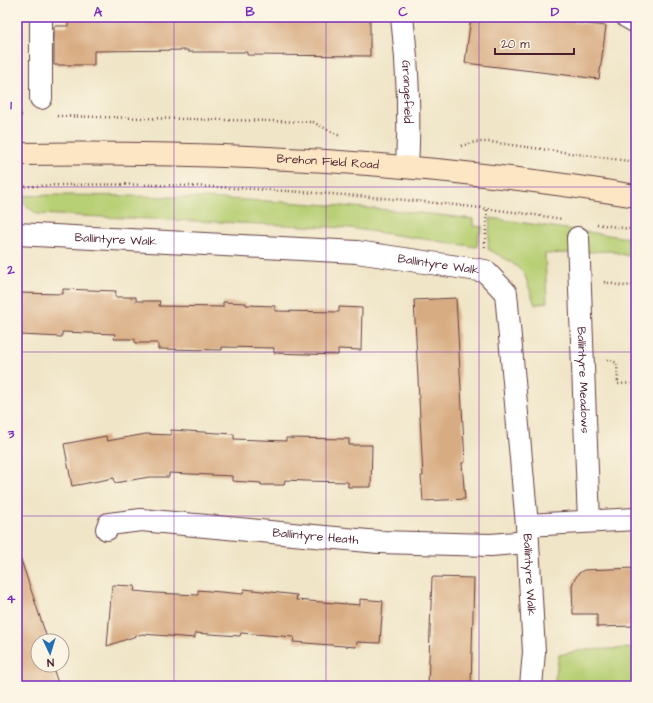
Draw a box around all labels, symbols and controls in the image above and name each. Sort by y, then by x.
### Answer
text: A [94,3,103,21]
text: B [245,3,255,21]
text: C [398,3,408,21]
text: D [551,3,560,21]
scale bar [495,30,574,56]
text: 20 m [501,36,530,53]
street label: Grangefield [397,60,416,123]
text: 1 [10,96,12,114]
street label: Brehon Field Road [276,150,379,174]
street label: Ballintyre Walk [74,229,158,250]
street label: Ballintyre Walk [397,250,481,279]
text: 2 [6,261,15,279]
street label: Ballintyre Meadows [572,326,594,434]
text: 3 [7,425,15,443]
street label: Ballintyre Heath [272,524,359,549]
street label: Ballintyre Walk [518,533,540,617]
text: 4 [7,590,16,608]
north arrow [30,633,70,673]
text: N [47,655,55,670]

